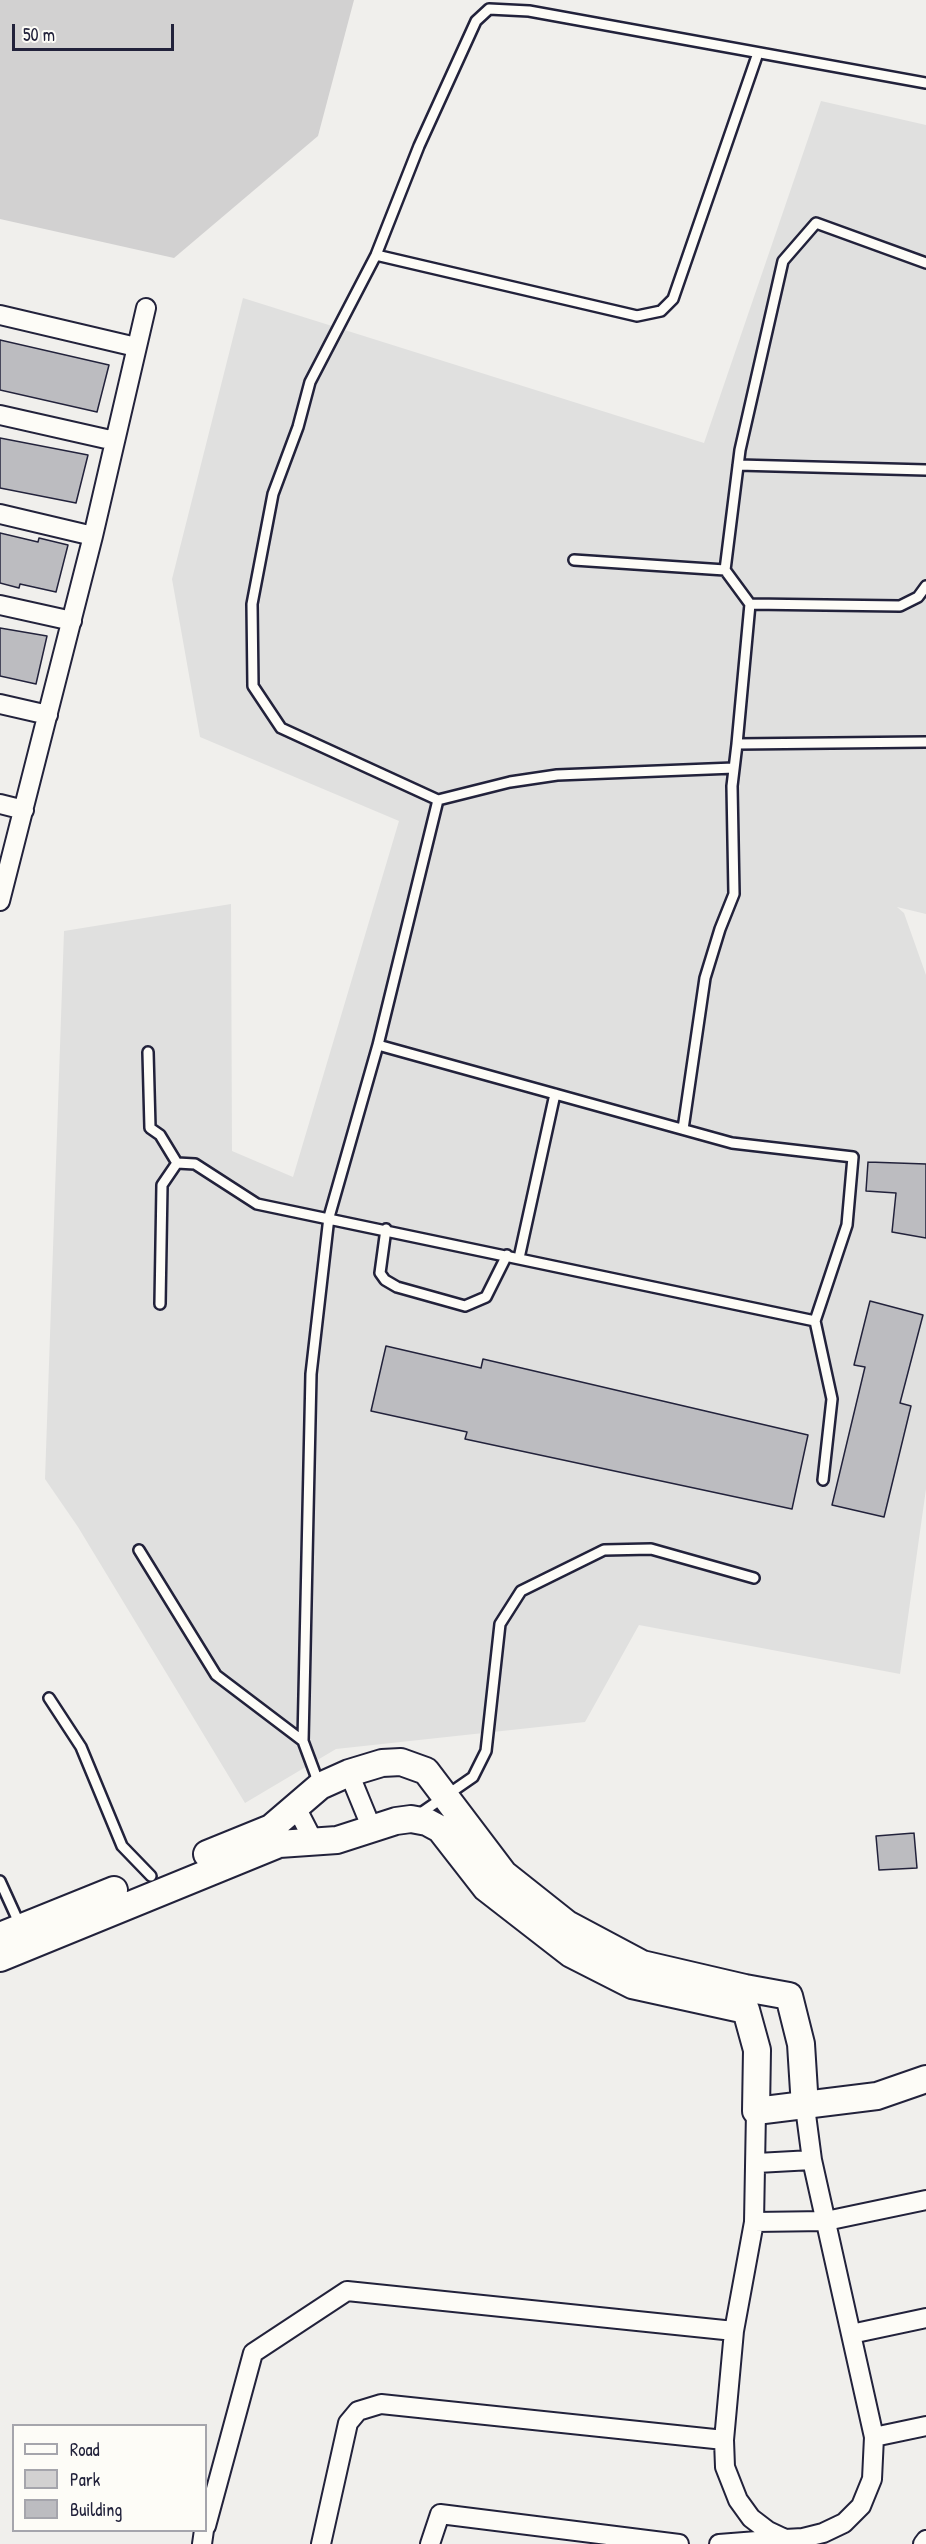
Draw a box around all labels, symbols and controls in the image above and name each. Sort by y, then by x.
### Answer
scale bar [15,12,177,50]
text: 50 m [23,22,55,47]
legend [12,2424,207,2532]
text: Road [70,2437,100,2462]
text: Park [70,2467,100,2492]
text: Building [70,2497,122,2522]

